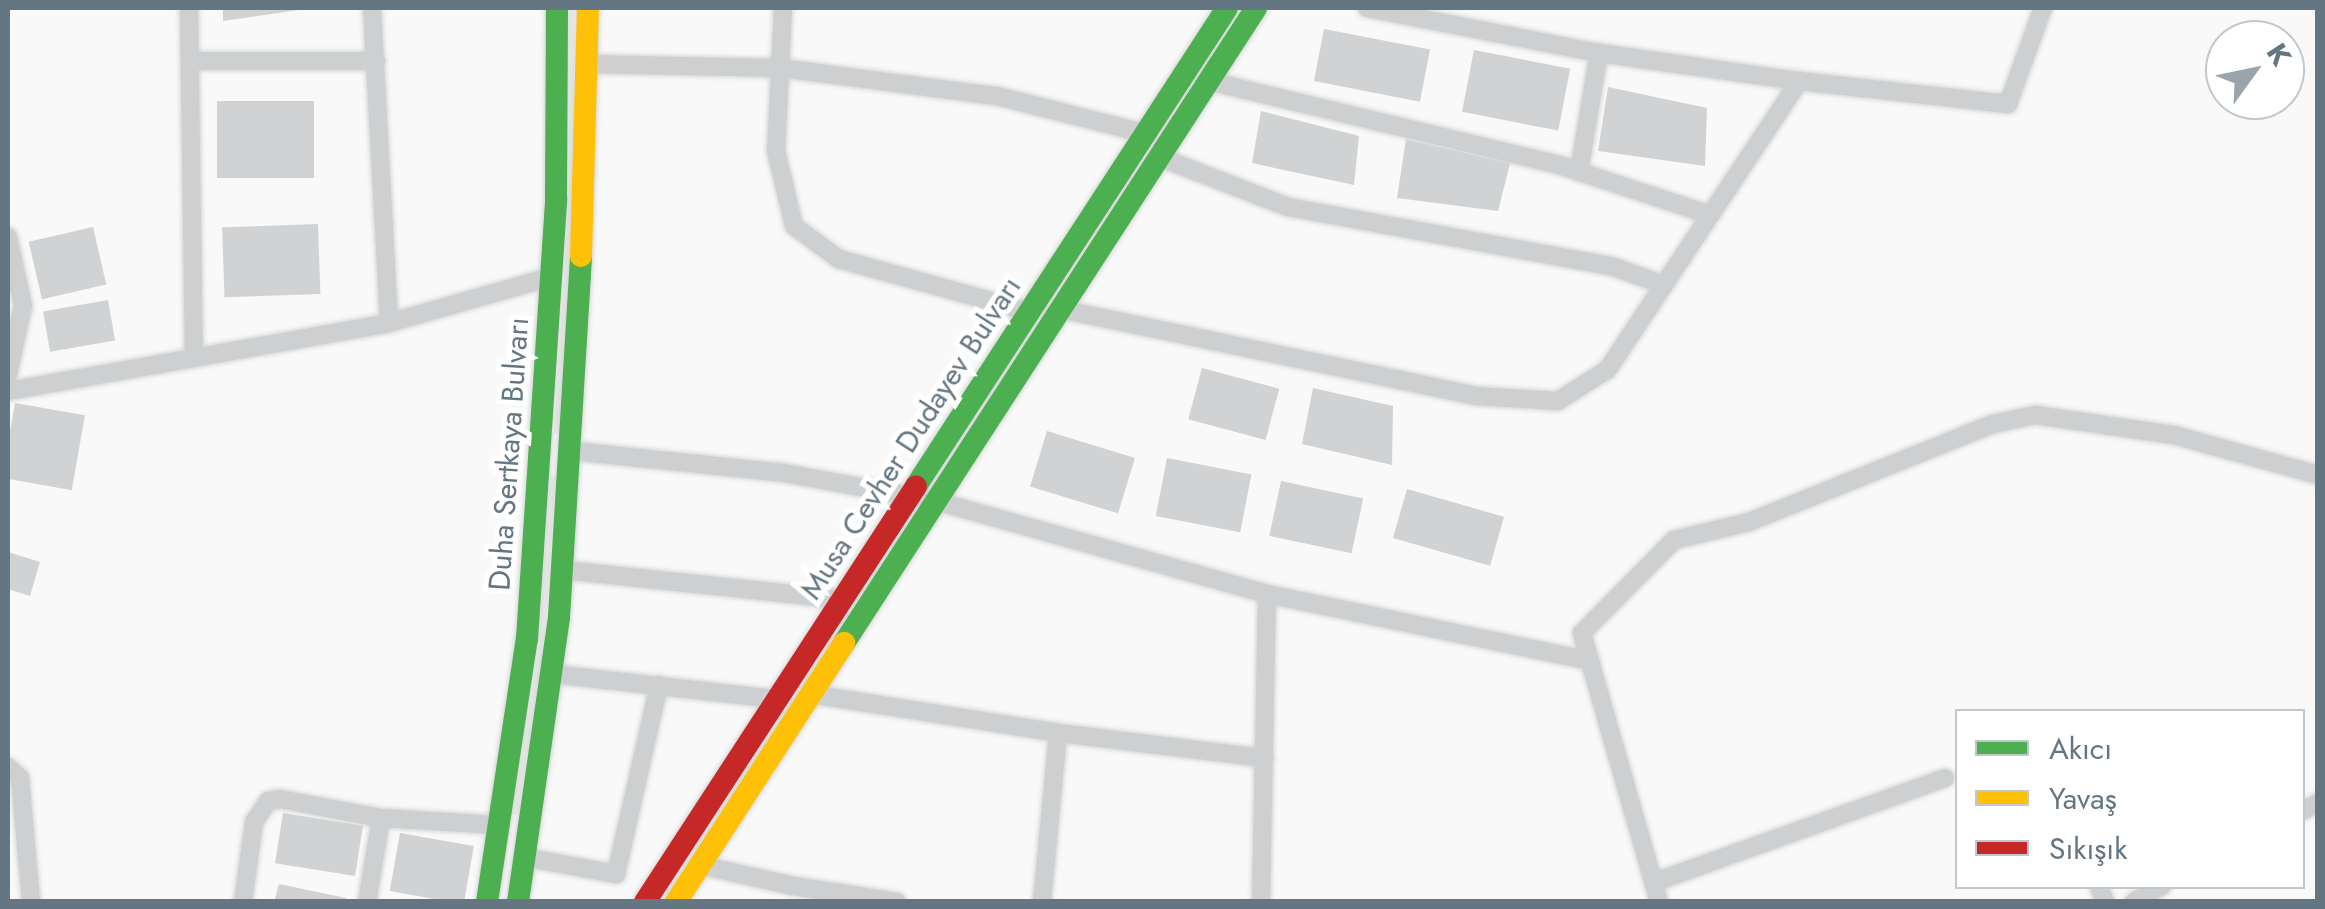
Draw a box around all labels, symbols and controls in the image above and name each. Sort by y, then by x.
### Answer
north arrow [2205,20,2305,120]
text: K [2256,35,2301,74]
street label: Musa Cevher Dudayev Bulvarı [793,270,1029,606]
street label: Duha Sertkaya Bulvarı [481,316,537,592]
legend [1955,709,2305,889]
text: Akıcı [2049,727,2112,770]
text: Yavaş [2049,777,2117,820]
text: Sıkışık [2049,827,2127,870]

